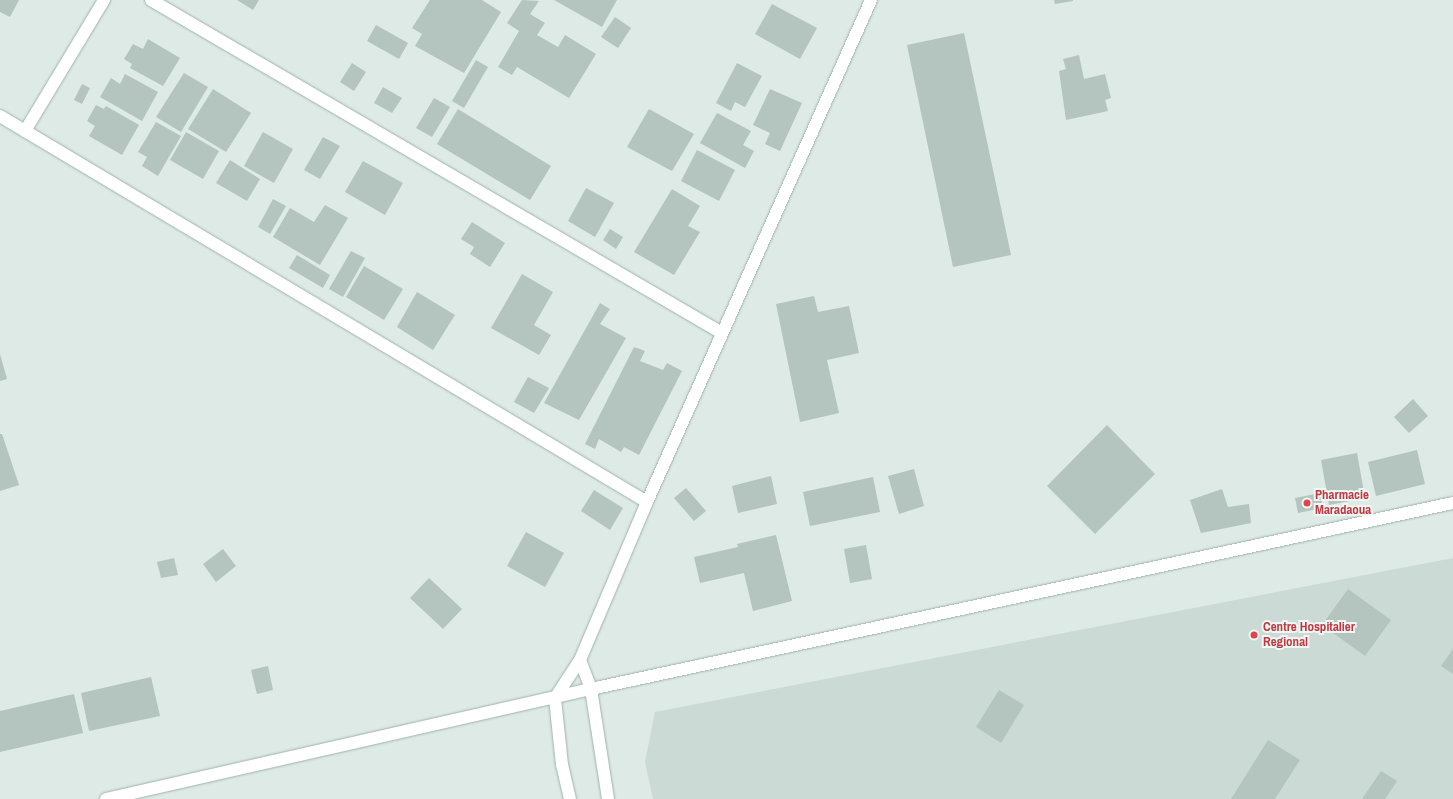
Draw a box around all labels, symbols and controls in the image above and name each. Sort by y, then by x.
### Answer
place label: Pharmacie Maradaoua [1315,488,1371,519]
marker: Pharmacie Maradaoua [1302,498,1312,508]
place label: Centre Hospitalier Regional [1263,620,1355,651]
marker: Centre Hospitalier Regional [1248,629,1260,641]

